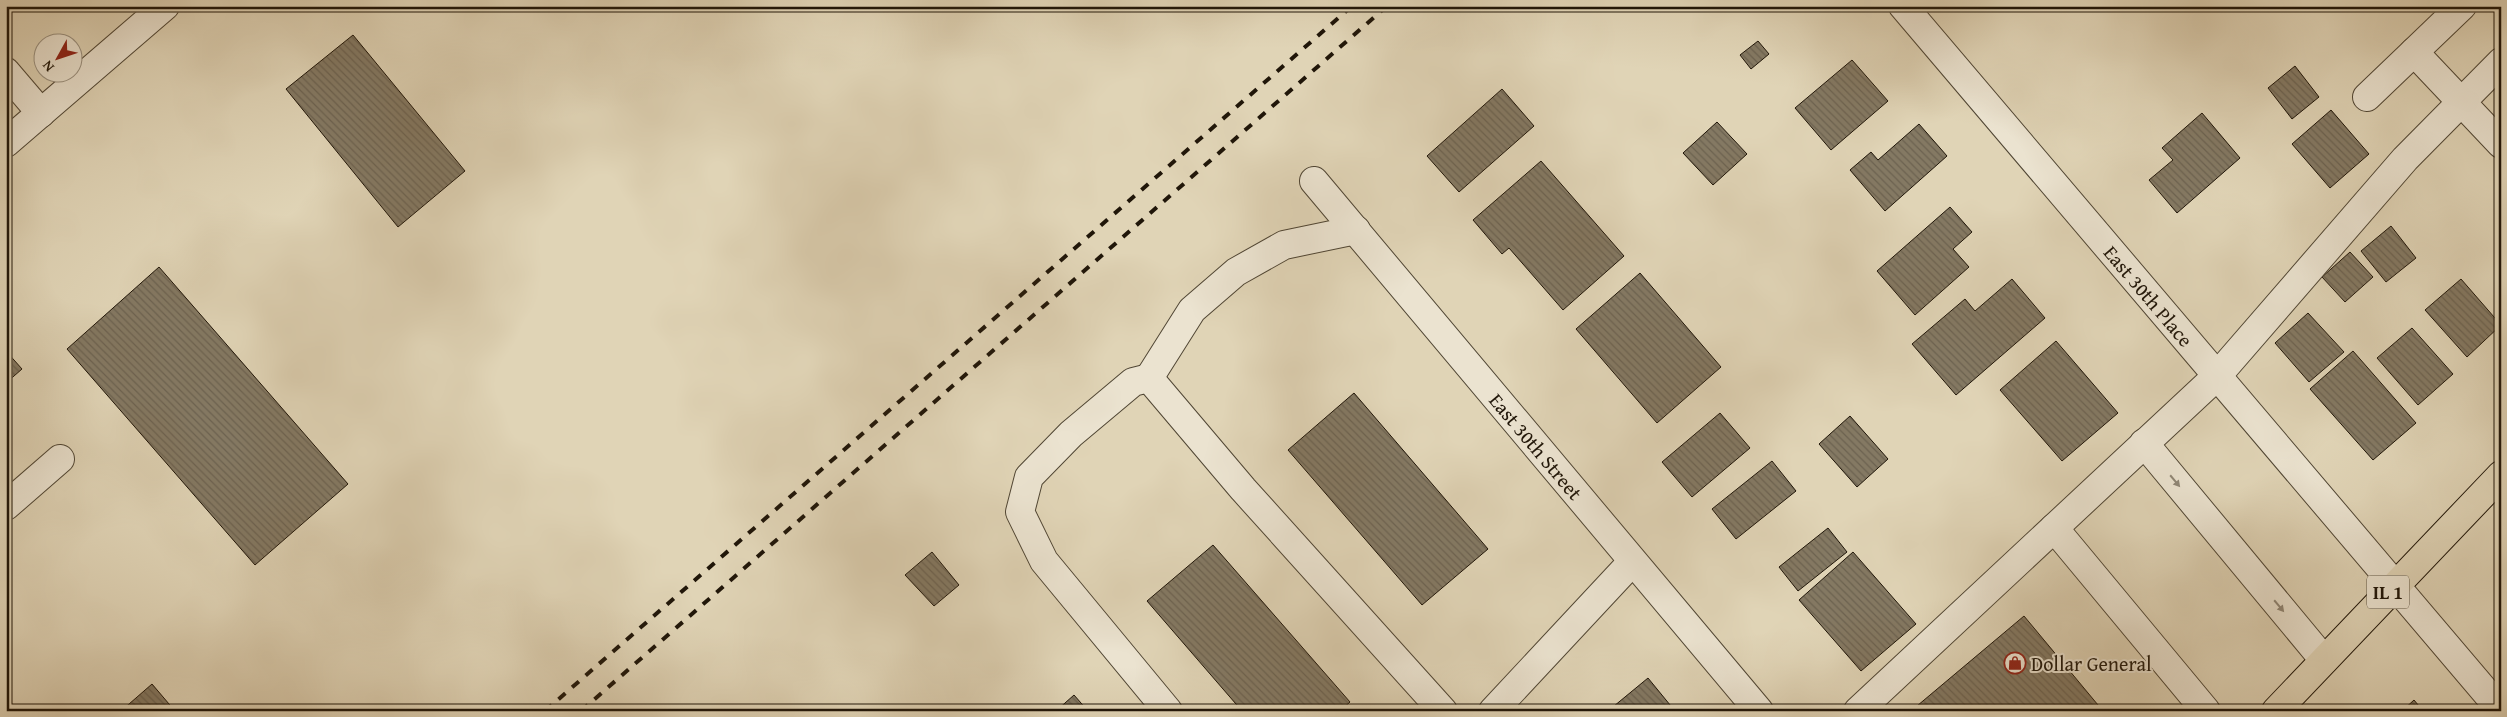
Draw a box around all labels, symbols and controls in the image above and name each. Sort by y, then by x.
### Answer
north arrow [32,32,82,82]
text: N [37,56,59,76]
street label: East 30th Place [2097,239,2201,353]
street label: East 30th Street [1483,386,1590,506]
one-way arrow [2170,474,2181,487]
road number: IL 1 [2367,576,2409,608]
one-way arrow [2273,599,2285,611]
place label: Dollar General [2031,649,2152,678]
shop icon: Dollar General [2003,651,2027,675]

